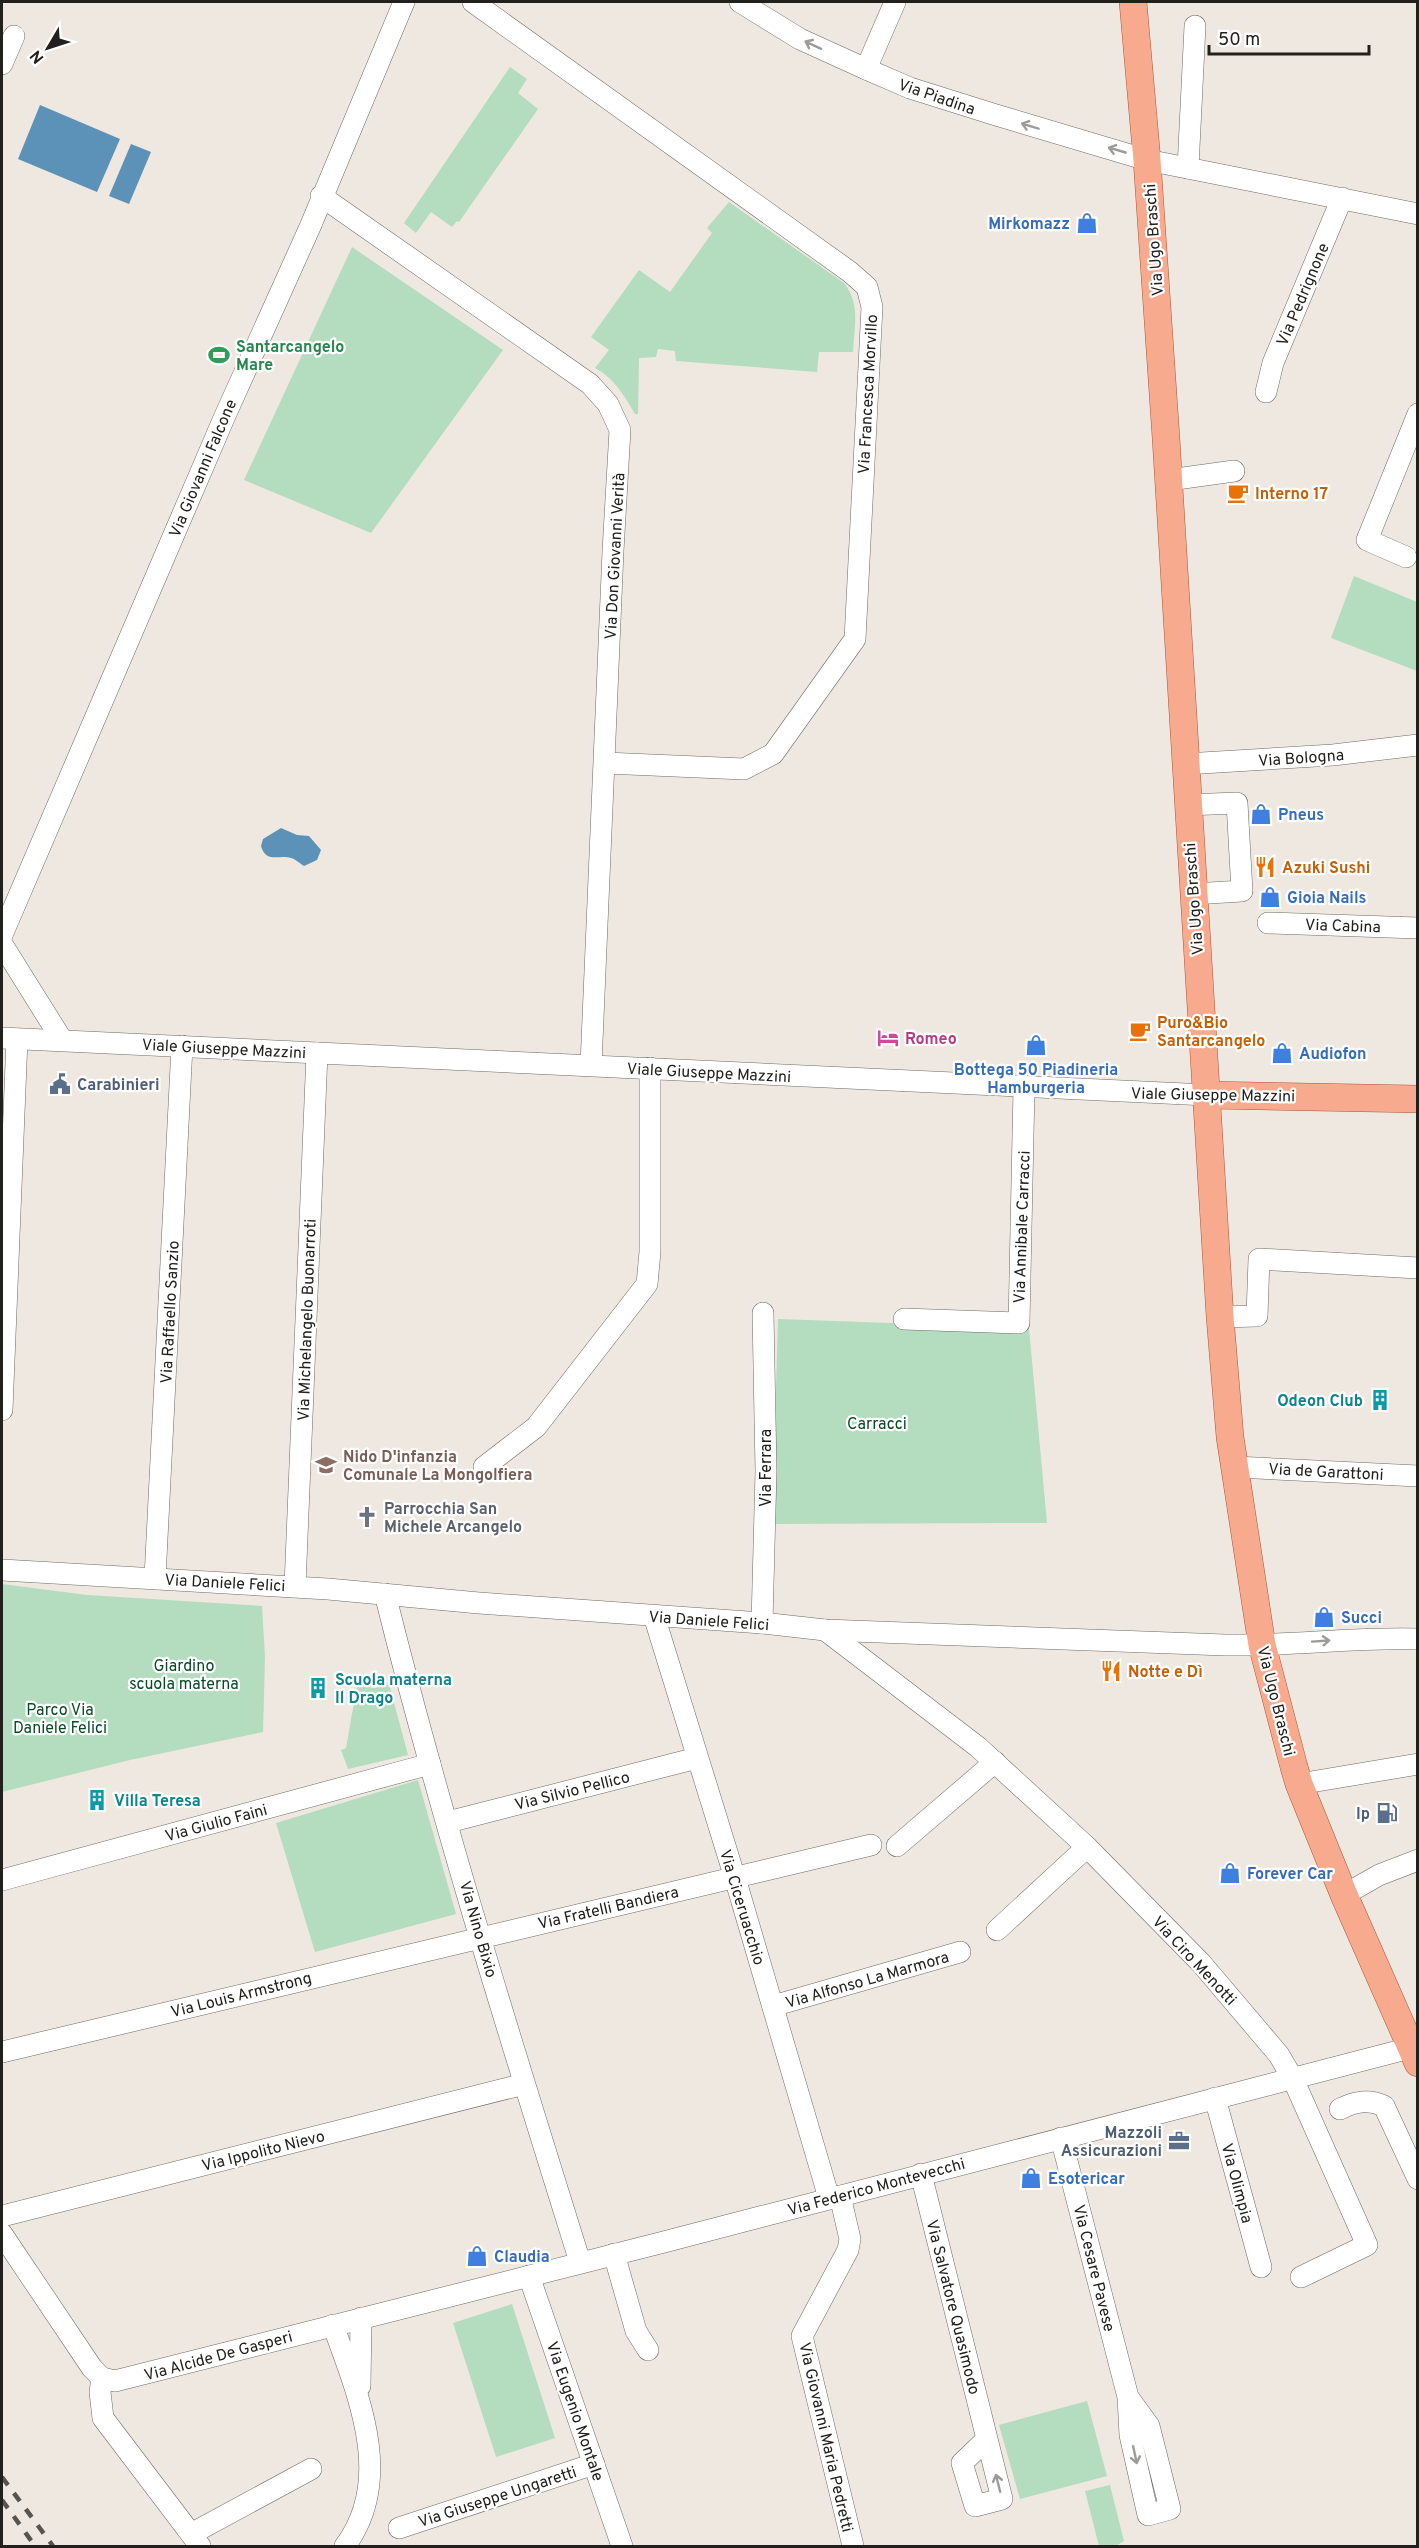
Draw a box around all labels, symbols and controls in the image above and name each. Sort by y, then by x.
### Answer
north arrow [18,18,78,78]
scale bar [1209,18,1370,56]
text: 50 m [1218,29,1260,52]
one-way arrow [804,38,822,50]
text: N [27,45,49,67]
street label: Via Piadina [895,75,977,120]
one-way arrow [1021,120,1040,131]
one-way arrow [1108,144,1127,156]
street label: Via Ugo Braschi [1141,183,1169,297]
shop icon: Mirkomazz [1075,211,1099,235]
place label: Mirkomazz [988,215,1070,235]
street label: Via Pedrignone [1273,240,1335,349]
street label: Via Francesca Morvillo [855,314,883,474]
place label: Santarcangelo Mare [236,338,344,376]
sports icon: Santarcangelo Mare [207,343,231,367]
street label: Via Giovanni Falcone [166,397,242,541]
street label: Via Don Giovanni Verità [602,472,630,640]
cafe icon: Interno 17 [1226,481,1250,505]
place label: Interno 17 [1255,485,1328,505]
street label: Via Bologna [1257,746,1345,772]
shop icon: Pneus [1249,802,1273,826]
place label: Pneus [1278,806,1324,826]
street label: Via Ugo Braschi [1181,842,1209,956]
restaurant icon: Azuki Sushi [1253,855,1277,879]
place label: Azuki Sushi [1282,859,1370,879]
shop icon: Gioia Nails [1258,885,1282,909]
place label: Gioia Nails [1287,889,1367,909]
street label: Via Cabina [1305,916,1381,938]
place label: Puro&Bio Santarcangelo [1157,1014,1265,1052]
cafe icon: Puro&Bio Santarcangelo [1128,1019,1152,1043]
hotel icon: Romeo [876,1026,900,1050]
place label: Romeo [905,1030,957,1050]
shop icon: Bottega 50 Piadineria Hamburgeria [1024,1033,1048,1057]
street label: Viale Giuseppe Mazzini [141,1036,307,1064]
shop icon: Audiofon [1270,1041,1294,1065]
place label: Audiofon [1299,1045,1366,1065]
street label: Viale Giuseppe Mazzini [626,1060,792,1088]
place label: Bottega 50 Piadineria Hamburgeria [954,1061,1118,1099]
public building icon: Carabinieri [48,1072,72,1096]
place label: Carabinieri [77,1076,159,1096]
street label: Viale Giuseppe Mazzini [1131,1085,1295,1107]
street label: Via Annibale Carracci [1010,1150,1036,1304]
street label: Via Michelangelo Buonarroti [294,1219,322,1422]
street label: Via Raffaello Sanzio [157,1240,185,1384]
building icon: Odeon Club [1368,1388,1392,1412]
place label: Odeon Club [1277,1392,1363,1412]
park label: Carracci [847,1415,907,1435]
street label: Via Ferrara [757,1429,777,1507]
place label: Nido D'infanzia Comunale La Mongolfiera [343,1448,532,1486]
school or university icon: Nido D'infanzia Comunale La Mongolfiera [314,1453,338,1477]
street label: Via de Garattoni [1268,1460,1384,1486]
place label: Parrocchia San Michele Arcangelo [384,1500,522,1538]
church icon: Parrocchia San Michele Arcangelo [355,1505,379,1529]
street label: Via Daniele Felici [164,1571,286,1597]
shop icon: Succi [1312,1605,1336,1629]
street label: Via Daniele Felici [648,1608,770,1636]
place label: Succi [1341,1609,1382,1629]
one-way arrow [1310,1635,1330,1646]
street label: Via Ugo Braschi [1252,1644,1298,1759]
park label: Giardino scuola materna [129,1657,239,1695]
restaurant icon: Notte e Dì [1099,1659,1123,1683]
place label: Notte e Dì [1128,1663,1203,1683]
place label: Scuola materna Il Drago [335,1671,452,1709]
building icon: Scuola materna Il Drago [306,1676,330,1700]
park label: Parco Via Daniele Felici [13,1701,107,1739]
street label: Via Silvio Pellico [513,1768,632,1816]
building icon: Villa Teresa [85,1788,109,1812]
place label: Villa Teresa [114,1792,201,1812]
street label: Via Giulio Faini [163,1801,270,1847]
fuel station icon: Ip [1375,1801,1399,1825]
place label: Ip [1356,1805,1370,1825]
street label: Via Ciceruacchio [714,1847,768,1968]
shop icon: Forever Car [1218,1861,1242,1885]
place label: Forever Car [1247,1865,1333,1885]
street label: Via Nino Bixio [454,1879,500,1980]
street label: Via Fratelli Bandiera [536,1883,681,1935]
street label: Via Ciro Menotti [1147,1913,1240,2010]
street label: Via Alfonso La Marmora [784,1948,952,2014]
street label: Via Louis Armstrong [169,1969,314,2023]
place label: Mazzoli Assicurazioni [1061,2124,1162,2162]
street label: Via Ippolito Nievo [200,2127,327,2177]
office icon: Mazzoli Assicurazioni [1167,2129,1191,2153]
street label: Via Olimpia [1216,2141,1256,2226]
street label: Via Federico Montevecchi [786,2155,967,2221]
shop icon: Esotericar [1019,2166,1043,2190]
place label: Esotericar [1048,2170,1125,2190]
street label: Via Cesare Pavese [1068,2203,1119,2334]
street label: Via Salvatore Quasimodo [921,2218,983,2397]
shop icon: Claudia [465,2244,489,2268]
place label: Claudia [494,2248,550,2268]
street label: Via Alcide De Gasperi [142,2327,295,2386]
street label: Via Eugenio Montale [541,2339,607,2484]
street label: Via Giovanni Maria Pedretti [793,2340,857,2534]
one-way arrow [1130,2445,1141,2465]
street label: Via Giuseppe Ungaretti [416,2463,579,2533]
one-way arrow [992,2473,1003,2492]

